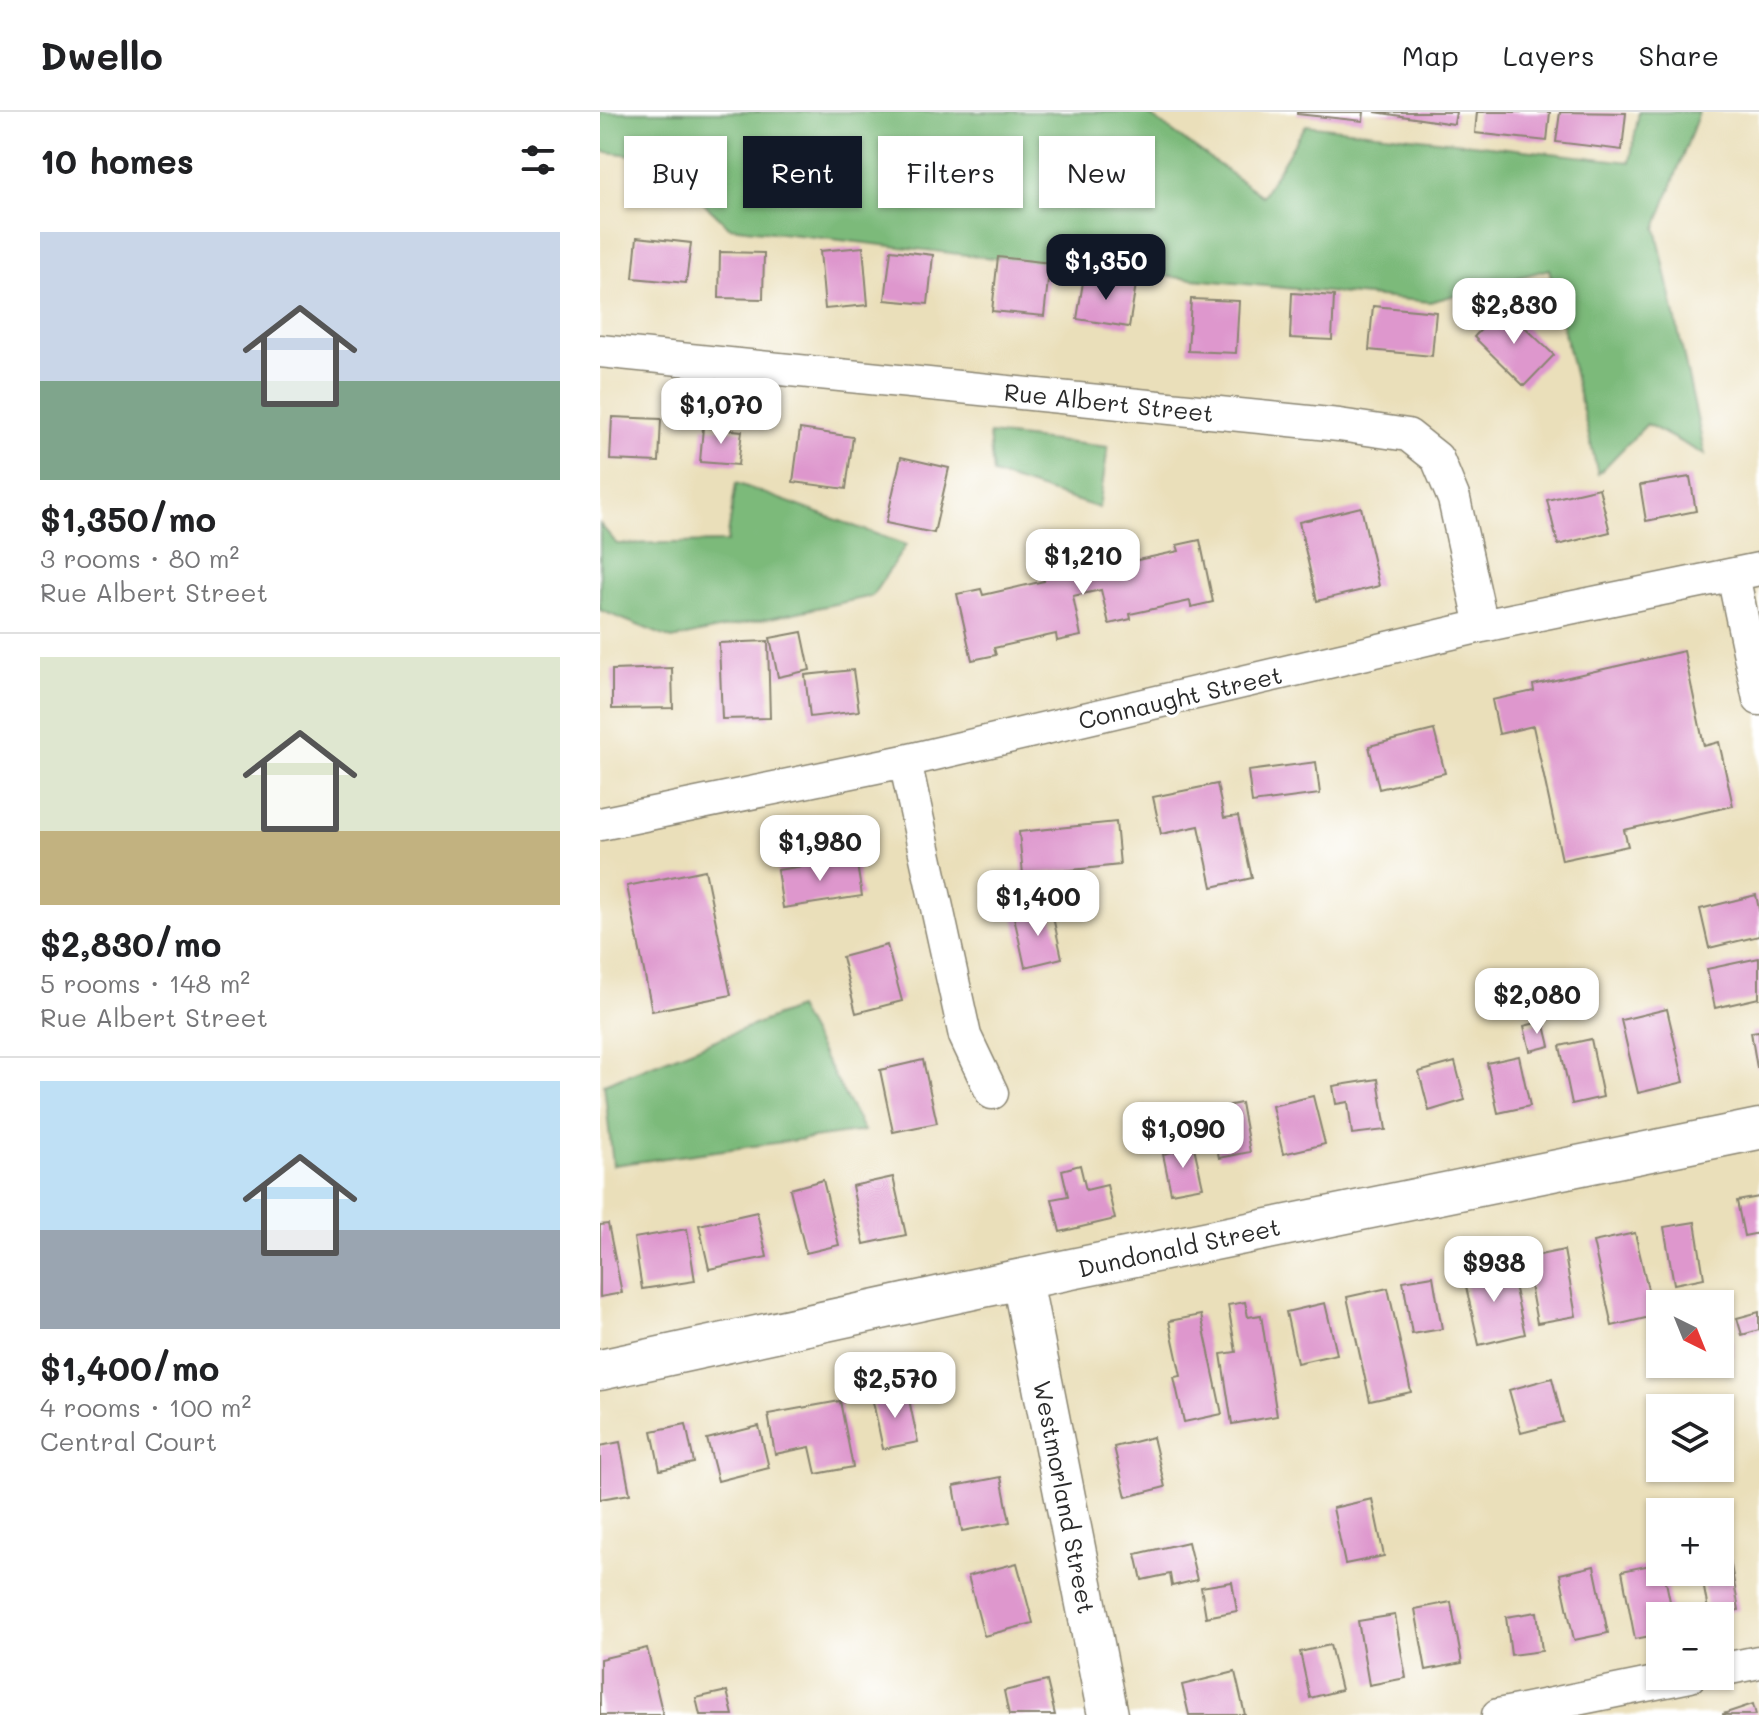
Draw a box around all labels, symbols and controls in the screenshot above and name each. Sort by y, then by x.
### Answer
text: Dwello [40,30,163,80]
text: Map [1402,37,1459,73]
text: Layers [1503,37,1595,73]
text: Share [1639,37,1719,73]
chip: Buy [624,136,727,208]
chip: Rent [743,136,862,208]
chip: Filters [878,136,1023,208]
chip: New [1039,136,1155,208]
text: 10 homes [40,138,194,183]
icon: filters [516,138,560,182]
pin: $1,350 [1041,234,1171,302]
text: $1,350 [1064,243,1148,277]
pin: $2,830 [1449,278,1579,346]
icon: home [228,284,372,428]
text: $2,830 [1470,287,1558,321]
street label: Rue Albert Street [1003,376,1215,428]
pin: $1,070 [656,378,786,446]
text: $1,070 [679,387,763,421]
text: $1,350/mo [40,496,216,541]
pin: $1,210 [1018,529,1148,597]
text: $1,210 [1044,538,1122,572]
text: 3 rooms · 80 m² [40,541,239,575]
text: Rue Albert Street [40,575,268,609]
street label: Connaught Street [1075,658,1285,736]
icon: home [228,709,372,853]
pin: $1,980 [755,815,885,883]
text: $1,980 [778,824,862,858]
pin: $1,400 [973,870,1103,938]
text: $1,400 [995,879,1081,913]
text: $2,830/mo [40,921,221,966]
text: 5 rooms · 148 m² [40,966,250,1000]
pin: $2,080 [1472,968,1602,1036]
text: $2,080 [1493,977,1581,1011]
text: Rue Albert Street [40,1000,268,1034]
pin: $1,090 [1118,1102,1248,1170]
text: $1,090 [1141,1111,1225,1145]
icon: home [228,1133,372,1277]
street label: Dundonald Street [1075,1210,1283,1284]
pin: $938 [1447,1236,1541,1304]
text: $938 [1462,1245,1526,1279]
north arrow [1646,1290,1734,1378]
map controls [1646,1290,1734,1690]
text: $1,400/mo [40,1345,219,1390]
pin: $2,570 [830,1352,960,1420]
text: $2,570 [853,1361,937,1395]
street label: Westmorland Street [1027,1378,1103,1616]
text: 4 rooms · 100 m² [40,1390,251,1424]
button: layers [1646,1394,1734,1482]
text: Central Court [40,1424,217,1458]
button: + [1646,1498,1734,1586]
button: − [1646,1602,1734,1690]

